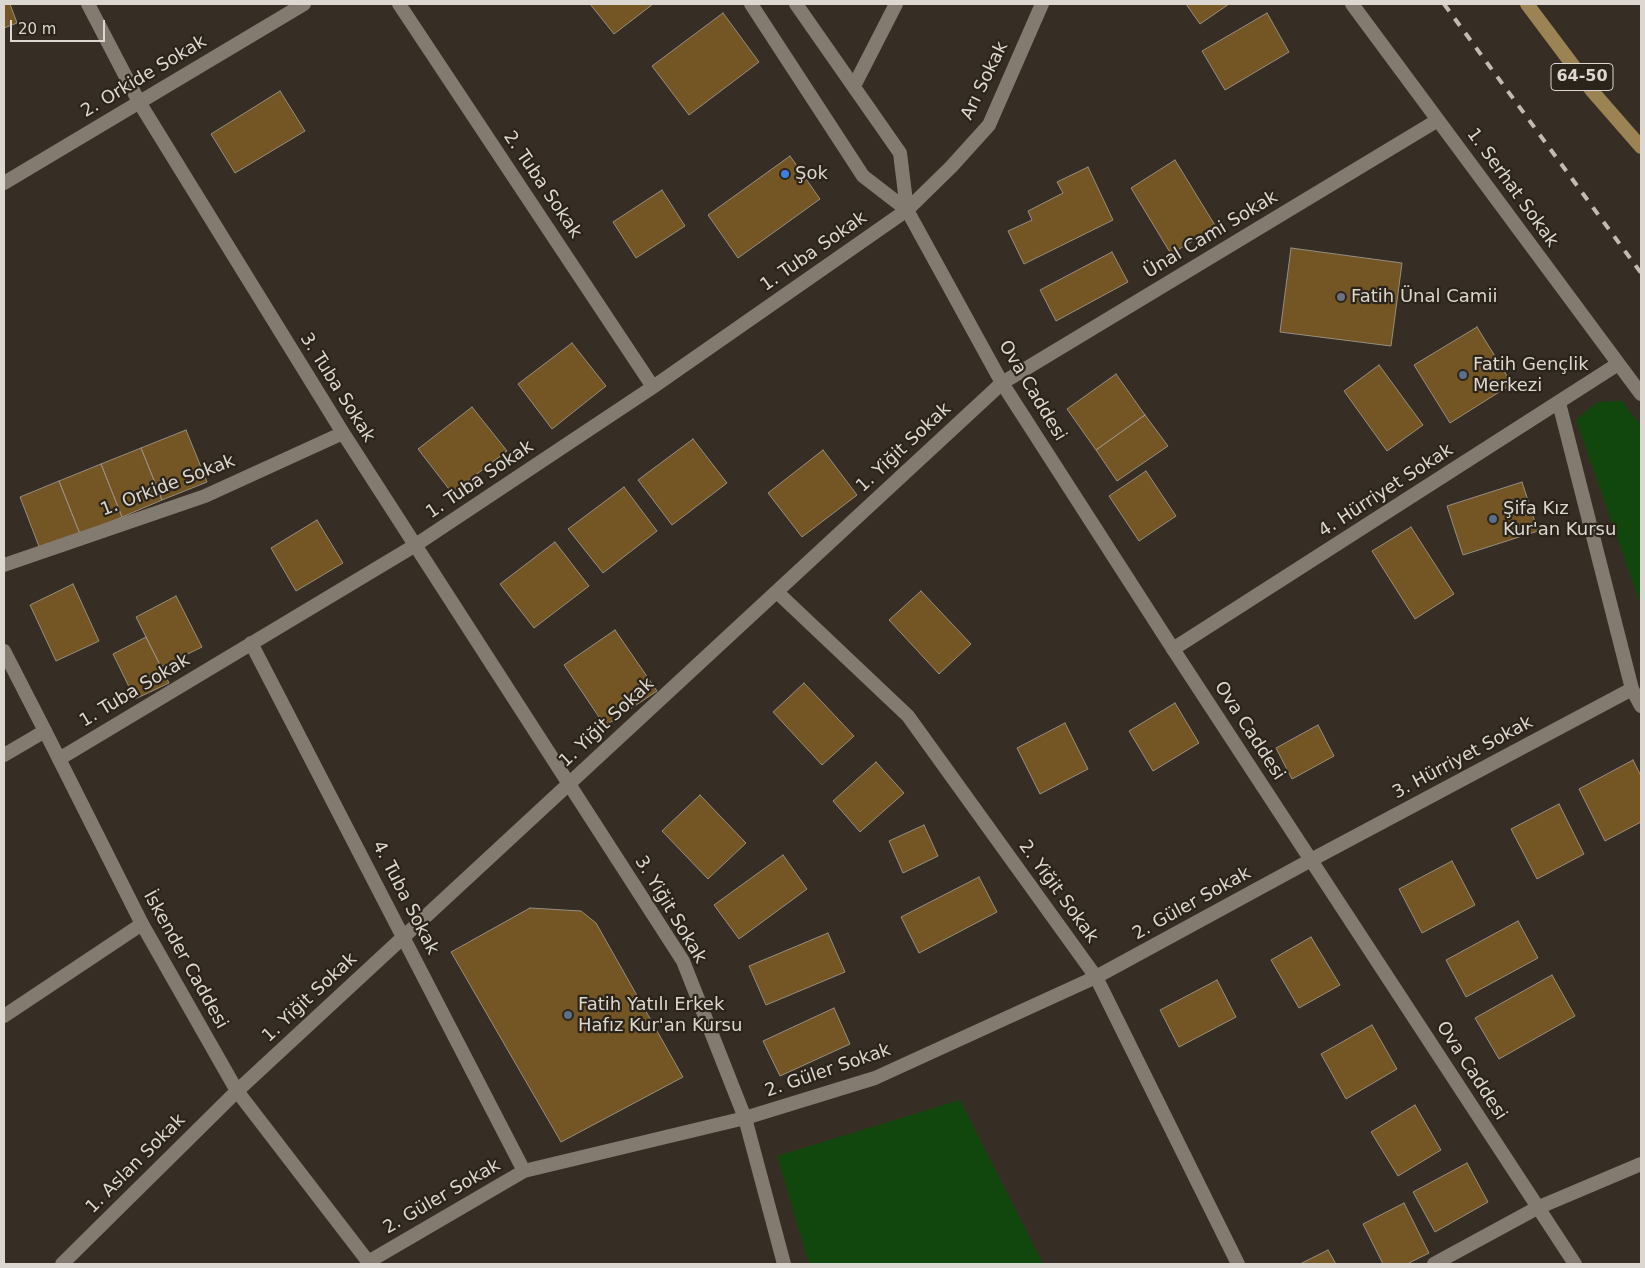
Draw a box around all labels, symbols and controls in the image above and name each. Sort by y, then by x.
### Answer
scale bar [12,10,108,42]
text: 20 m [18,20,56,38]
street label: 2. Orkide Sokak [78,31,210,123]
street label: Arı Sokak [957,38,1013,124]
road number: 64-50 [1551,64,1613,90]
street label: 1. Serhat Sokak [1462,124,1562,252]
street label: 2. Tuba Sokak [498,127,586,243]
place label: Şok [795,163,828,185]
marker: Şok [779,168,791,180]
street label: Ünal Cami Sokak [1140,187,1282,283]
street label: 1. Tuba Sokak [757,207,871,297]
place label: Fatih Ünal Camii [1351,286,1497,308]
marker: Fatih Ünal Camii [1335,291,1347,303]
street label: 3. Tuba Sokak [295,329,379,447]
street label: Ova Caddesi [994,337,1070,445]
place label: Fatih Gençlik Merkezi [1473,354,1589,396]
marker: Fatih Gençlik Merkezi [1457,369,1469,381]
street label: 1. Yiğit Sokak [852,399,956,497]
street label: 1. Tuba Sokak [422,436,538,524]
street label: 4. Hürriyet Sokak [1315,440,1457,542]
street label: 1. Orkide Sokak [98,450,238,522]
place label: Şifa Kız Kur'an Kursu [1503,498,1616,540]
marker: Şifa Kız Kur'an Kursu [1487,513,1499,525]
street label: 1. Tuba Sokak [76,650,194,732]
street label: 1. Yiğit Sokak [555,674,659,772]
street label: Ova Caddesi [1209,678,1289,784]
street label: 3. Hürriyet Sokak [1389,712,1537,804]
street label: 2. Yiğit Sokak [1014,837,1102,947]
street label: 4. Tuba Sokak [367,838,443,958]
street label: 3. Yiğit Sokak [629,852,711,968]
street label: 2. Güler Sokak [1129,863,1255,945]
street label: İskender Caddesi [138,887,232,1033]
street label: 1. Yiğit Sokak [258,949,362,1047]
place label: Fatih Yatılı Erkek Hafız Kur'an Kursu [578,994,742,1036]
marker: Fatih Yatılı Erkek Hafız Kur'an Kursu [562,1009,574,1021]
street label: Ova Caddesi [1431,1018,1511,1124]
street label: 2. Güler Sokak [762,1039,894,1103]
street label: 1. Aslan Sokak [82,1110,190,1218]
street label: 2. Güler Sokak [380,1155,504,1239]

